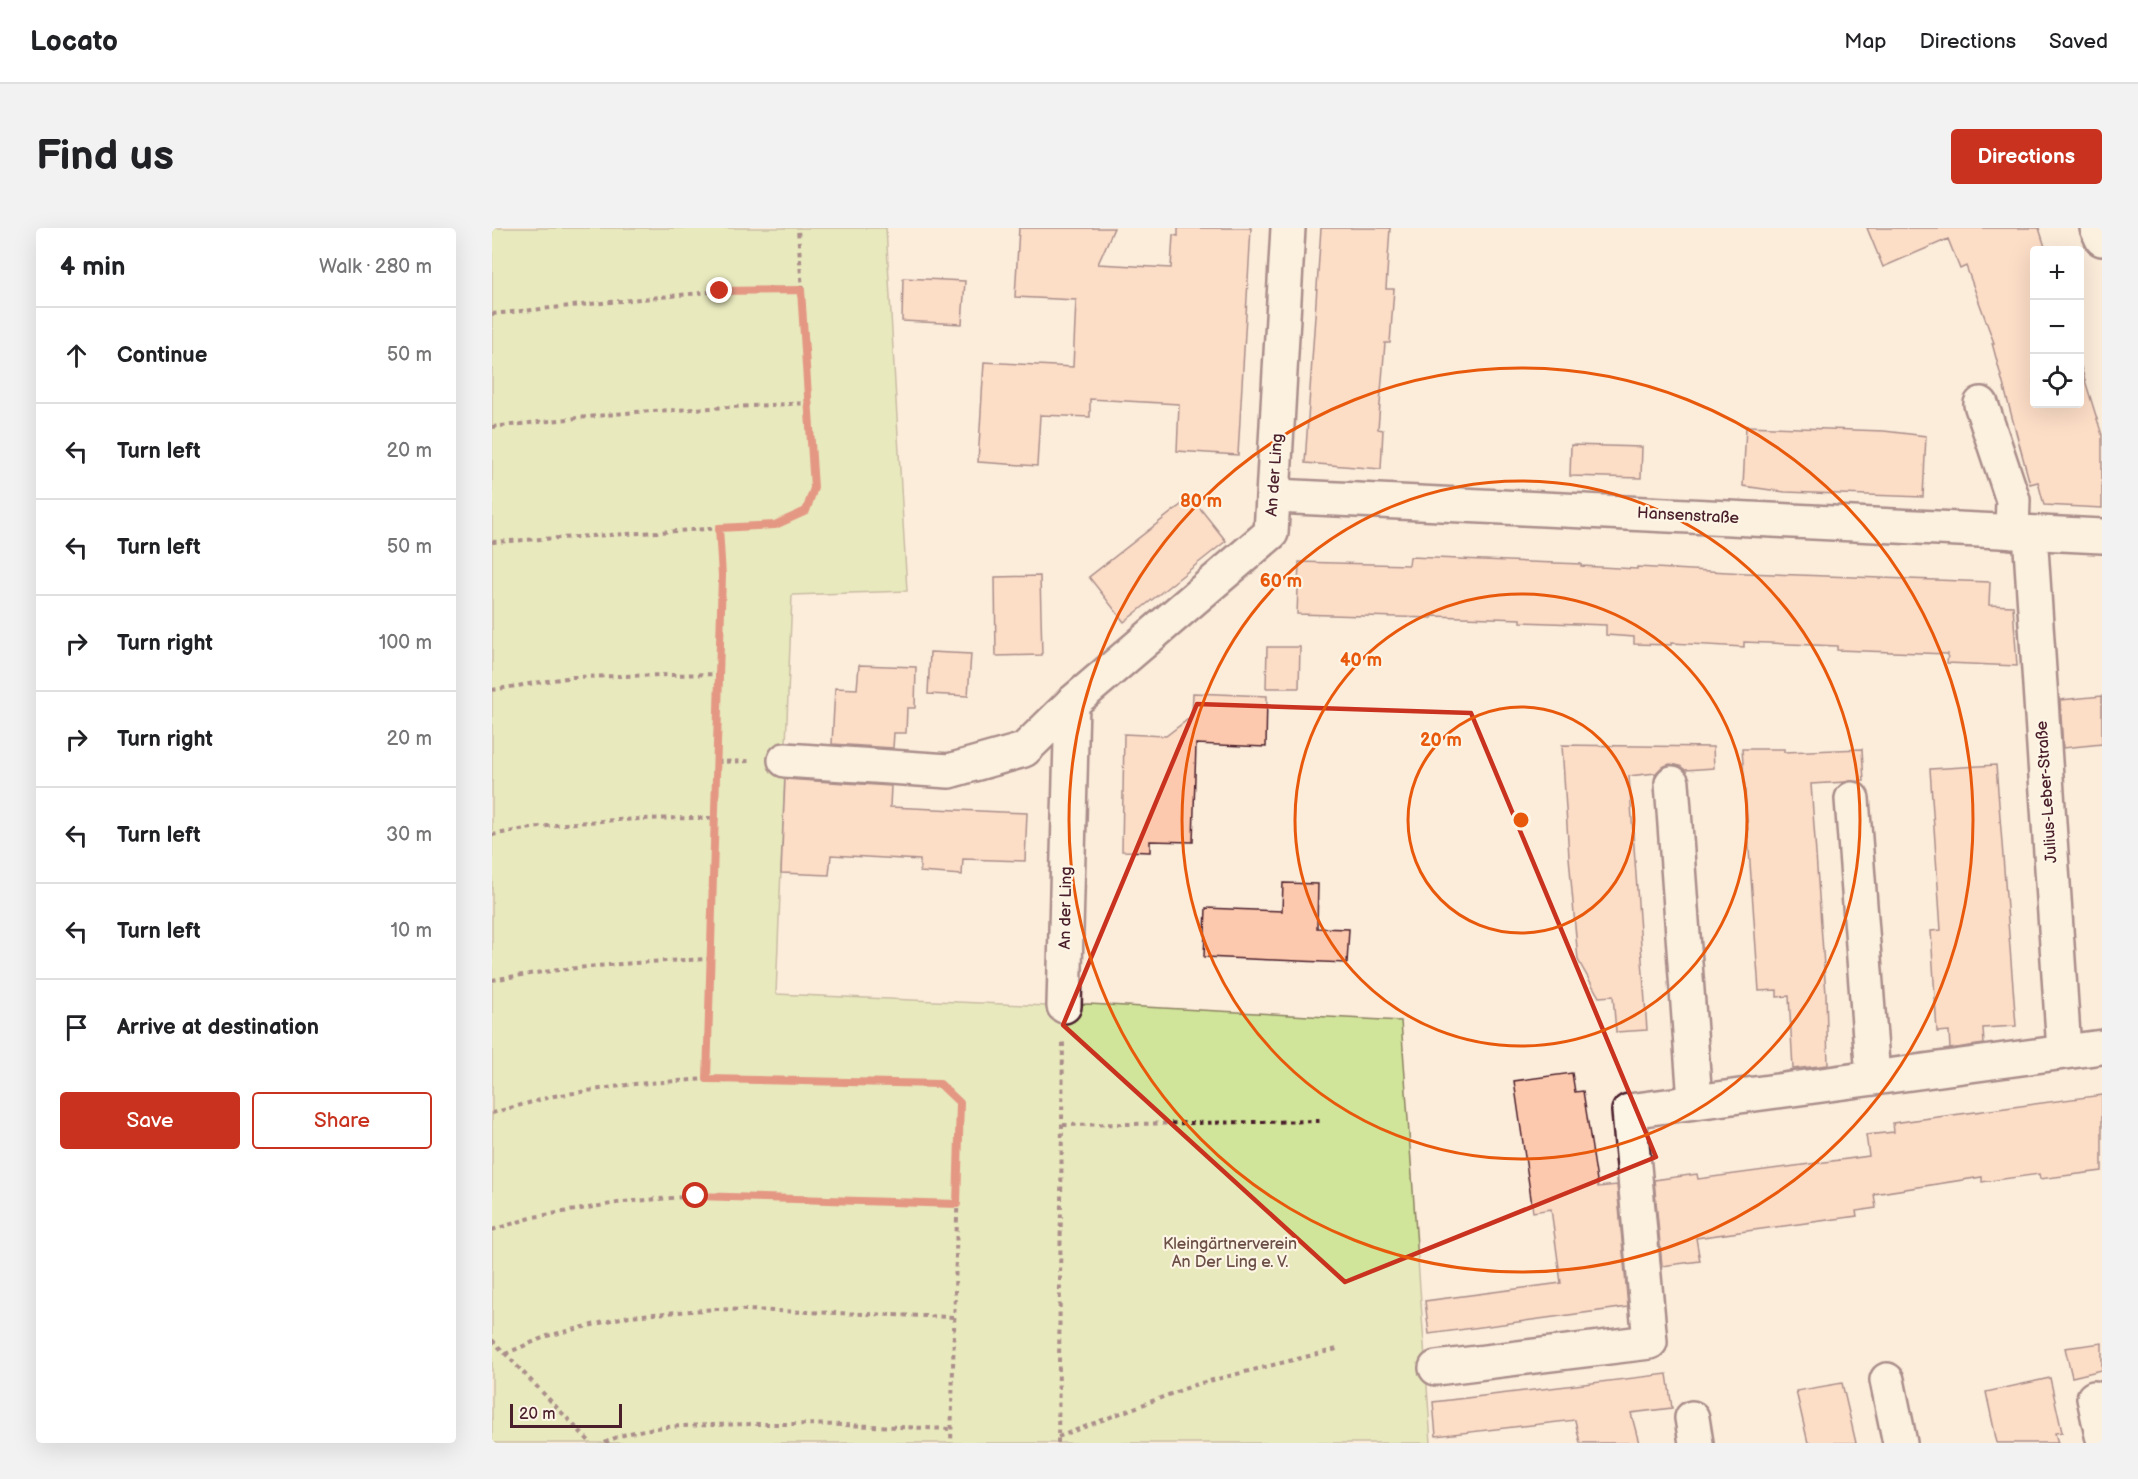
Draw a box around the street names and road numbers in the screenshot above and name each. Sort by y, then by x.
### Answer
street label: An der Ling [1263,433,1287,517]
street label: Hansenstraße [1637,504,1740,528]
street label: Julius-Leber-Straße [2033,720,2061,864]
street label: An der Ling [1056,866,1076,950]

